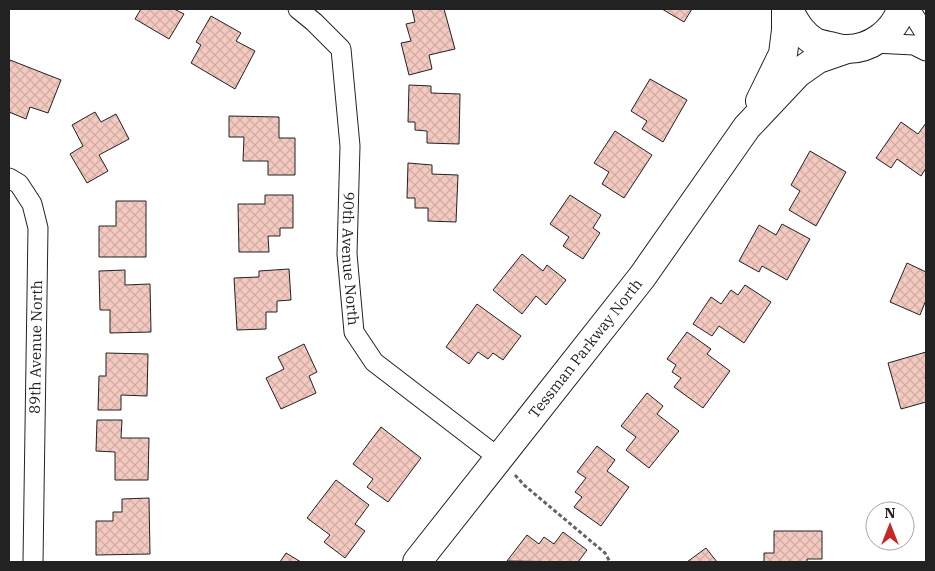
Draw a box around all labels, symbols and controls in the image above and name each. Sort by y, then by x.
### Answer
street label: 90th Avenue North [338,192,363,326]
street label: Tessman Parkway North [524,275,646,422]
street label: 89th Avenue North [25,280,46,414]
north arrow [865,501,915,551]
text: N [884,504,896,522]

